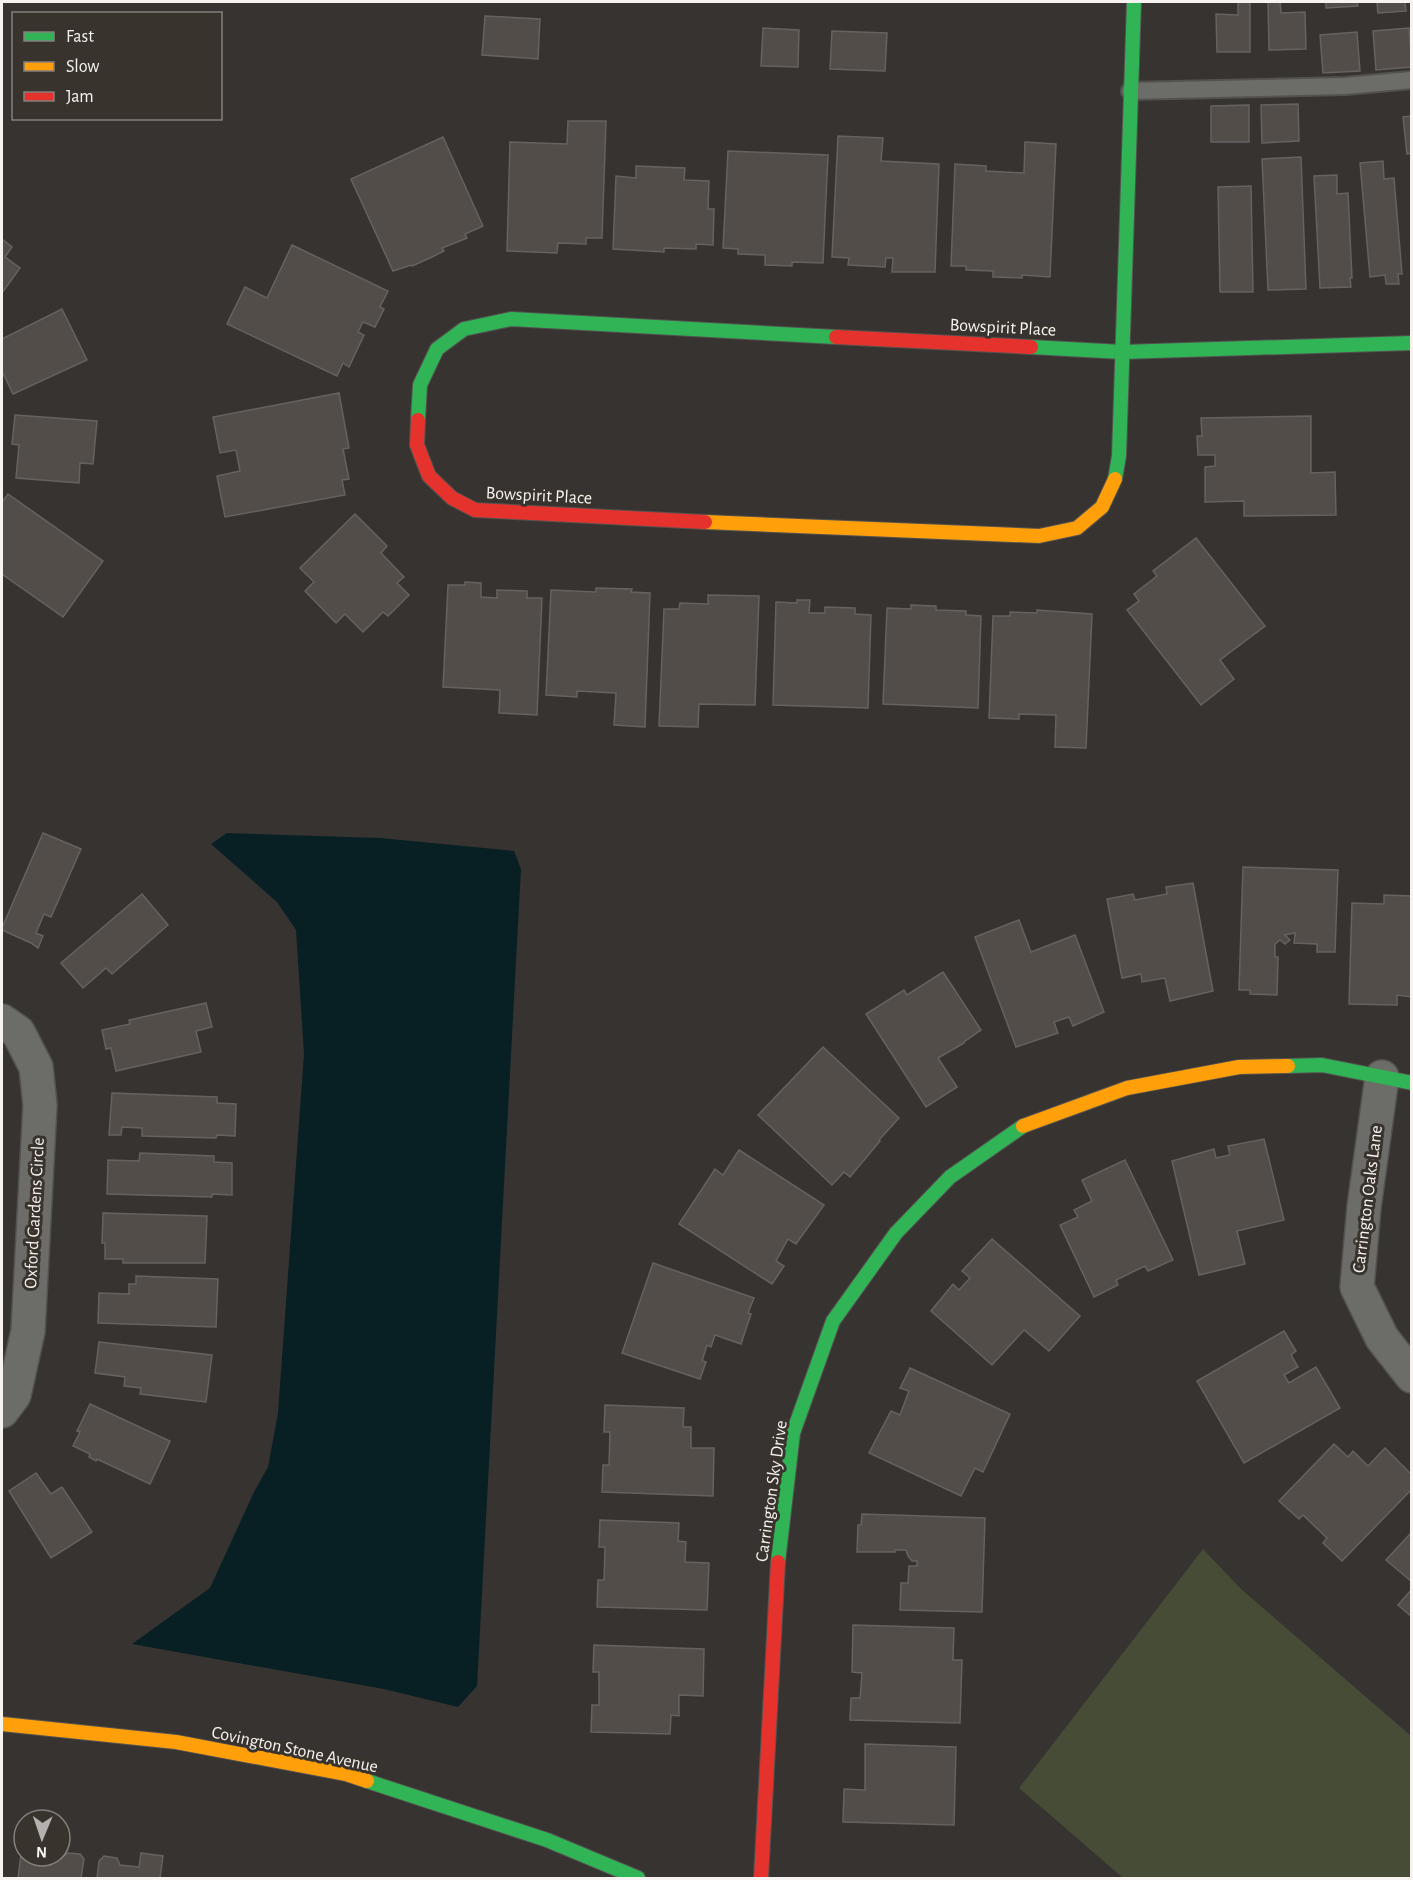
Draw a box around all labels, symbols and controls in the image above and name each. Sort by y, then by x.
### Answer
legend [12,12,222,120]
text: Fast [66,28,94,46]
text: Slow [66,58,99,76]
text: Jam [66,88,94,106]
street label: Bowspirit Place [949,316,1057,340]
street label: Bowspirit Place [485,484,593,508]
street label: Carrington Oaks Lane [1350,1124,1386,1274]
street label: Oxford Gardens Circle [22,1137,48,1289]
street label: Carrington Sky Drive [753,1419,791,1563]
street label: Covington Stone Avenue [210,1724,380,1776]
north arrow [12,1808,72,1868]
text: N [36,1844,47,1860]

